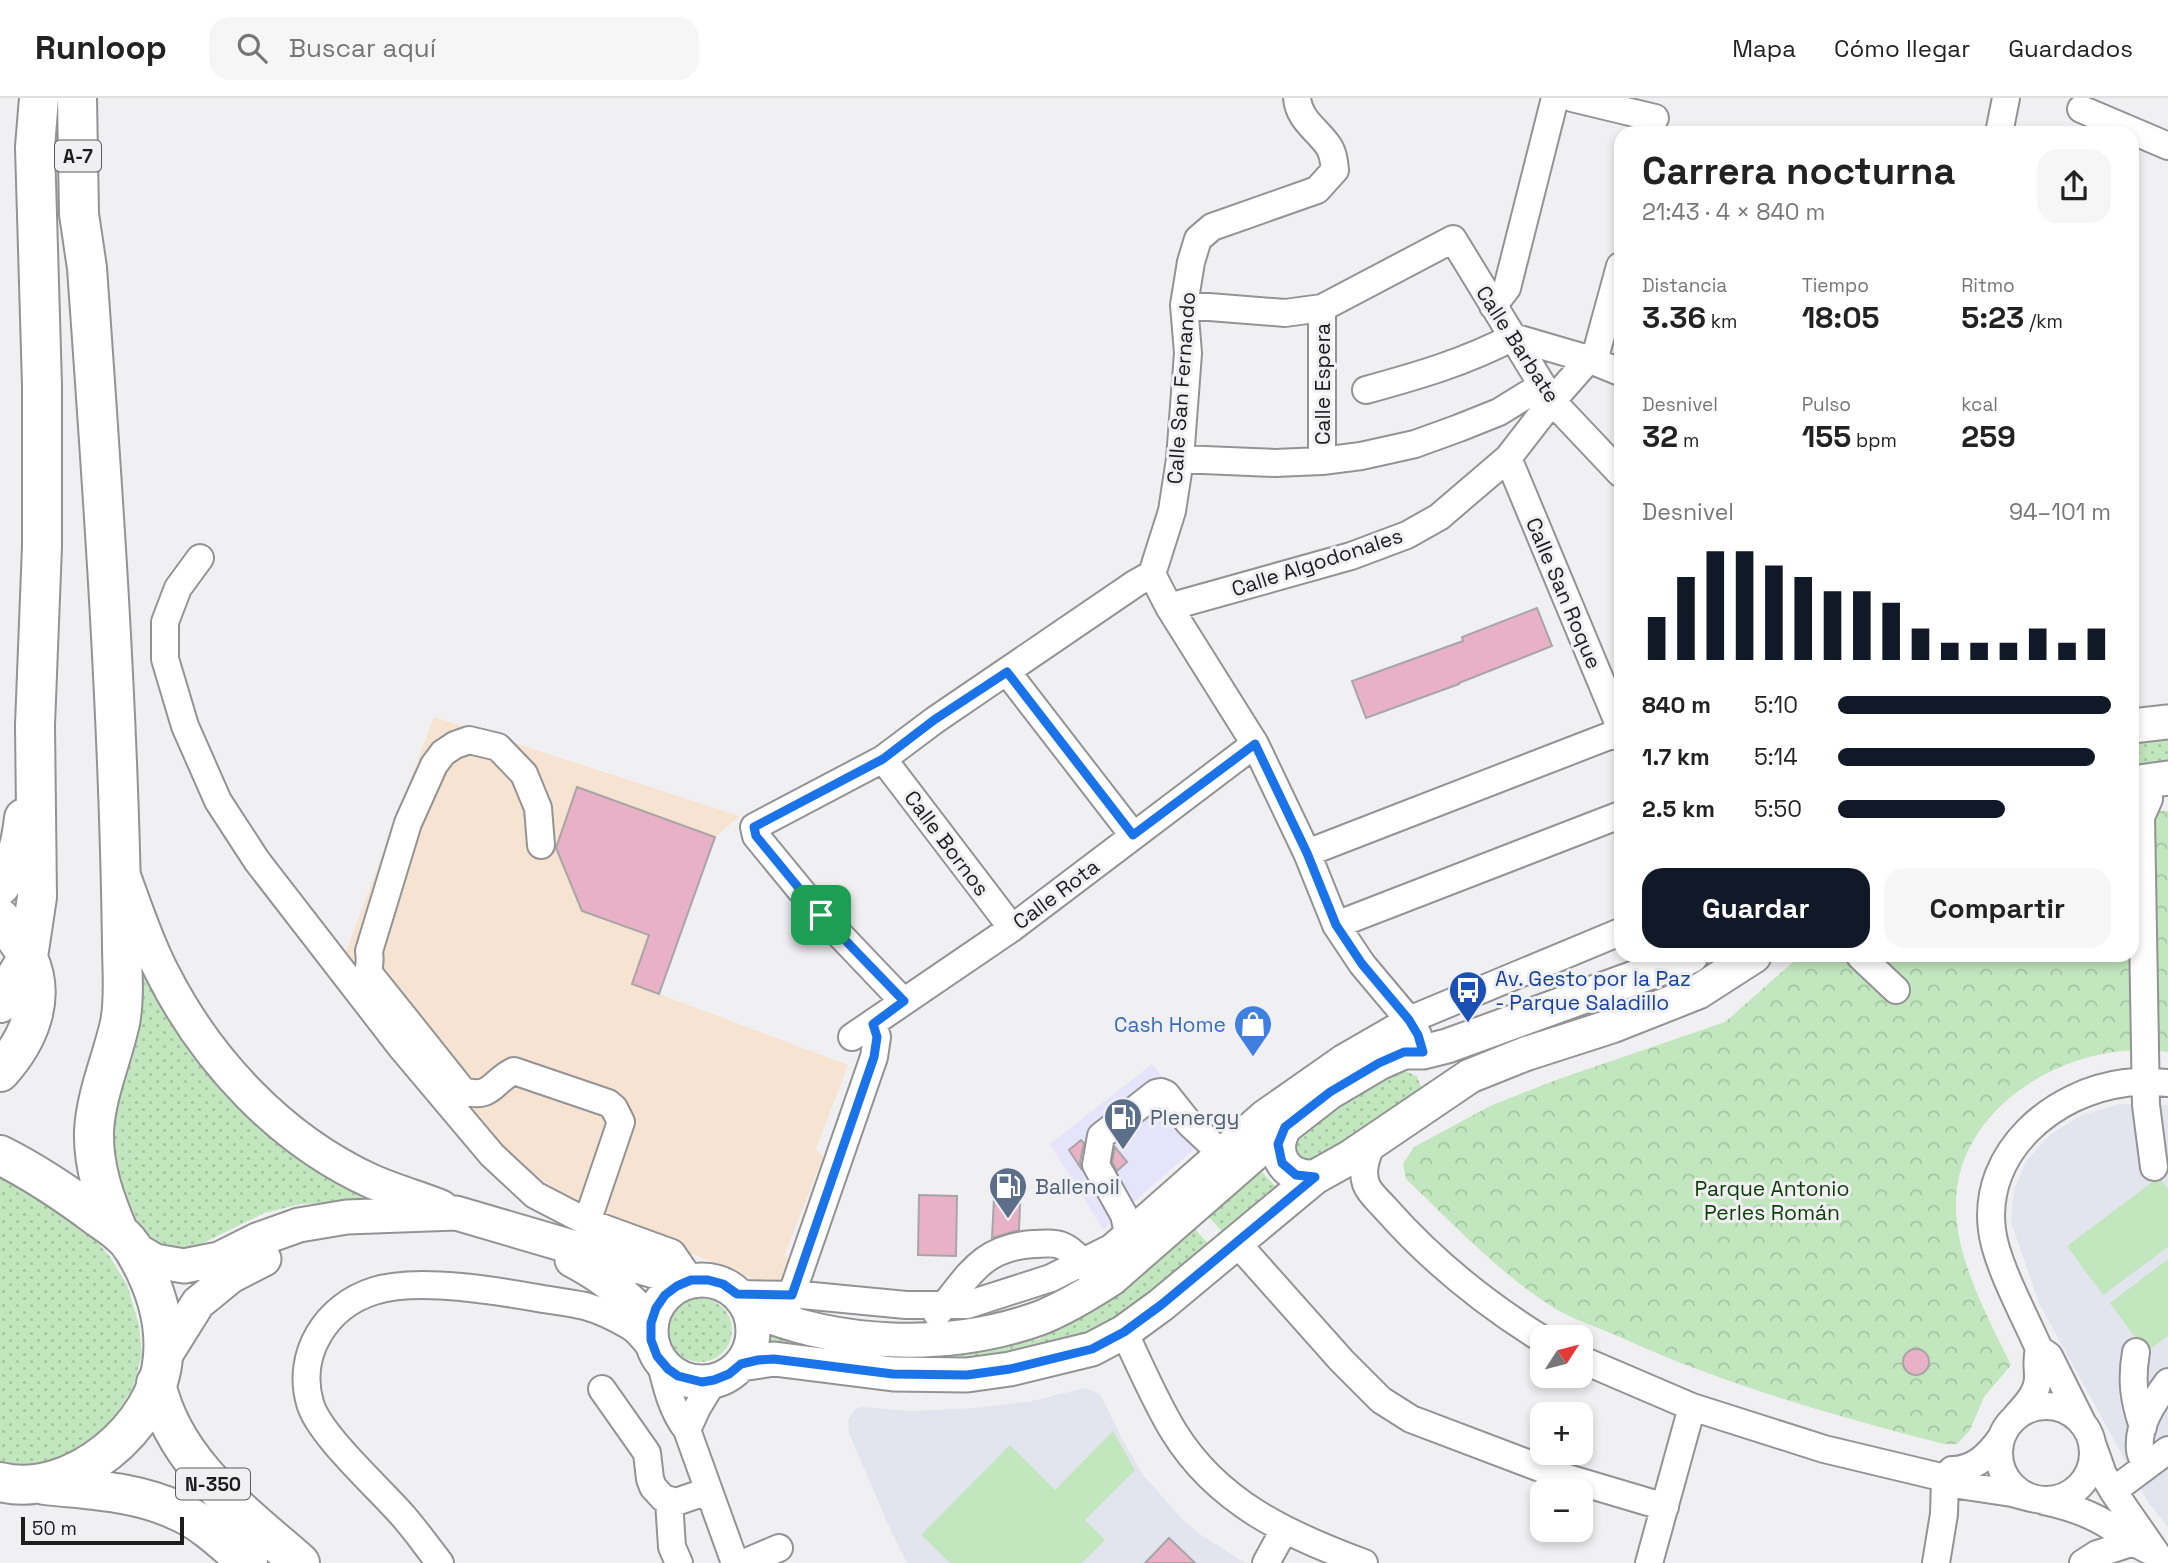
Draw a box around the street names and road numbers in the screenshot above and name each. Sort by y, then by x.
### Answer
road number: A-7 [55,141,101,172]
street label: Calle Barbate [1470,280,1566,408]
street label: Calle San Fernando [1161,291,1201,485]
street label: Calle Espera [1309,323,1336,445]
street label: Calle San Roque [1520,513,1608,673]
street label: Calle Algodonales [1228,522,1406,602]
street label: Calle Bornos [898,785,996,901]
street label: Calle Rota [1007,853,1105,935]
road number: N-350 [176,1468,250,1500]

